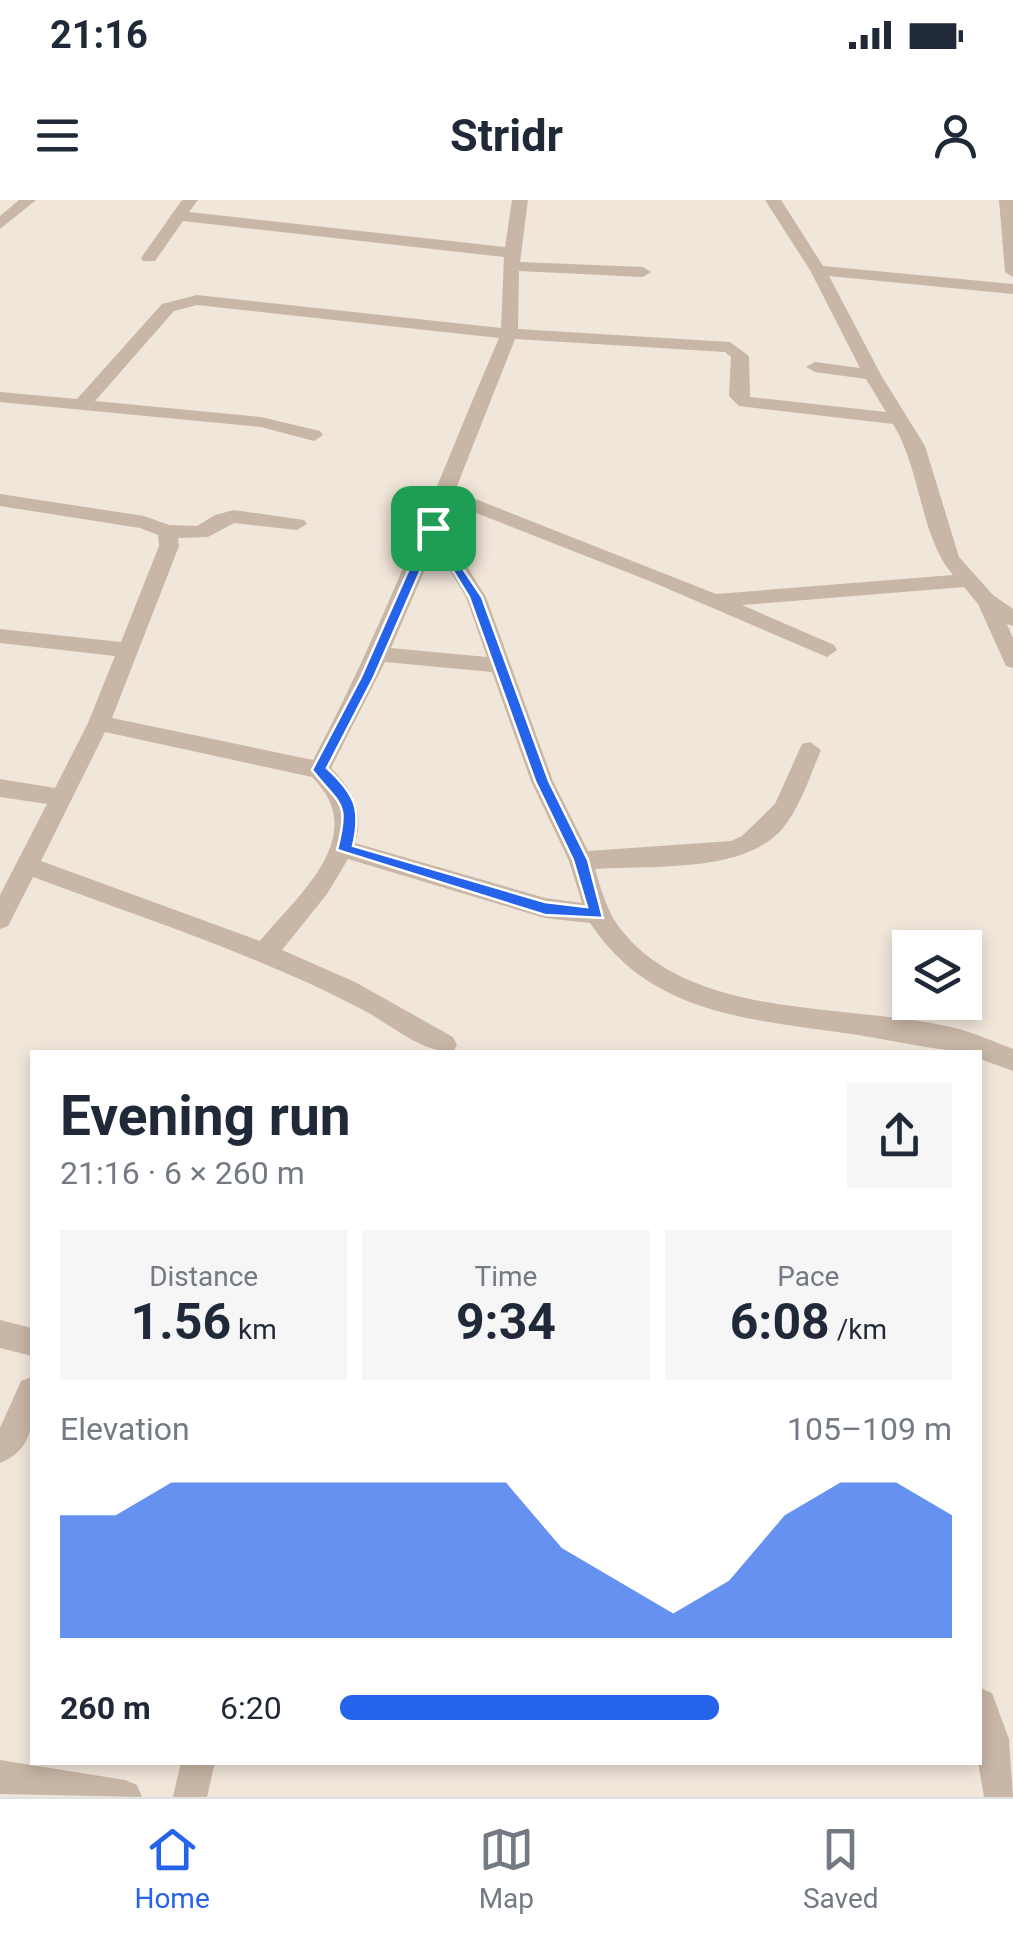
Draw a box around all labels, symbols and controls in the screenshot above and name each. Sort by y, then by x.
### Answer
text: 21:16 [50,13,148,57]
icon: menu [30,108,85,163]
icon: person [928,108,983,163]
text: Stridr [450,109,563,162]
pin [391,486,476,571]
icon: arrive [406,501,461,556]
map controls [892,930,982,1020]
button: layers [892,930,982,1020]
button: share [847,1083,952,1188]
text: Evening run [60,1084,351,1148]
text: 21:16 · 6 × 260 m [60,1154,305,1192]
text: Distance [149,1260,258,1293]
text: Time [475,1260,537,1293]
text: Pace [777,1260,839,1293]
text: 1.56 [131,1293,231,1351]
text: 9:34 [456,1293,556,1351]
text: 6:08 [730,1293,830,1351]
text: km [231,1313,277,1346]
text: /km [830,1313,887,1346]
text: Elevation [60,1410,190,1448]
text: 105–109 m [787,1410,952,1448]
text: 260 m [60,1689,151,1727]
text: 6:20 [220,1689,282,1727]
tab: Home [134,1822,210,1915]
tab: Map [479,1822,534,1915]
tab: Saved [803,1822,879,1915]

